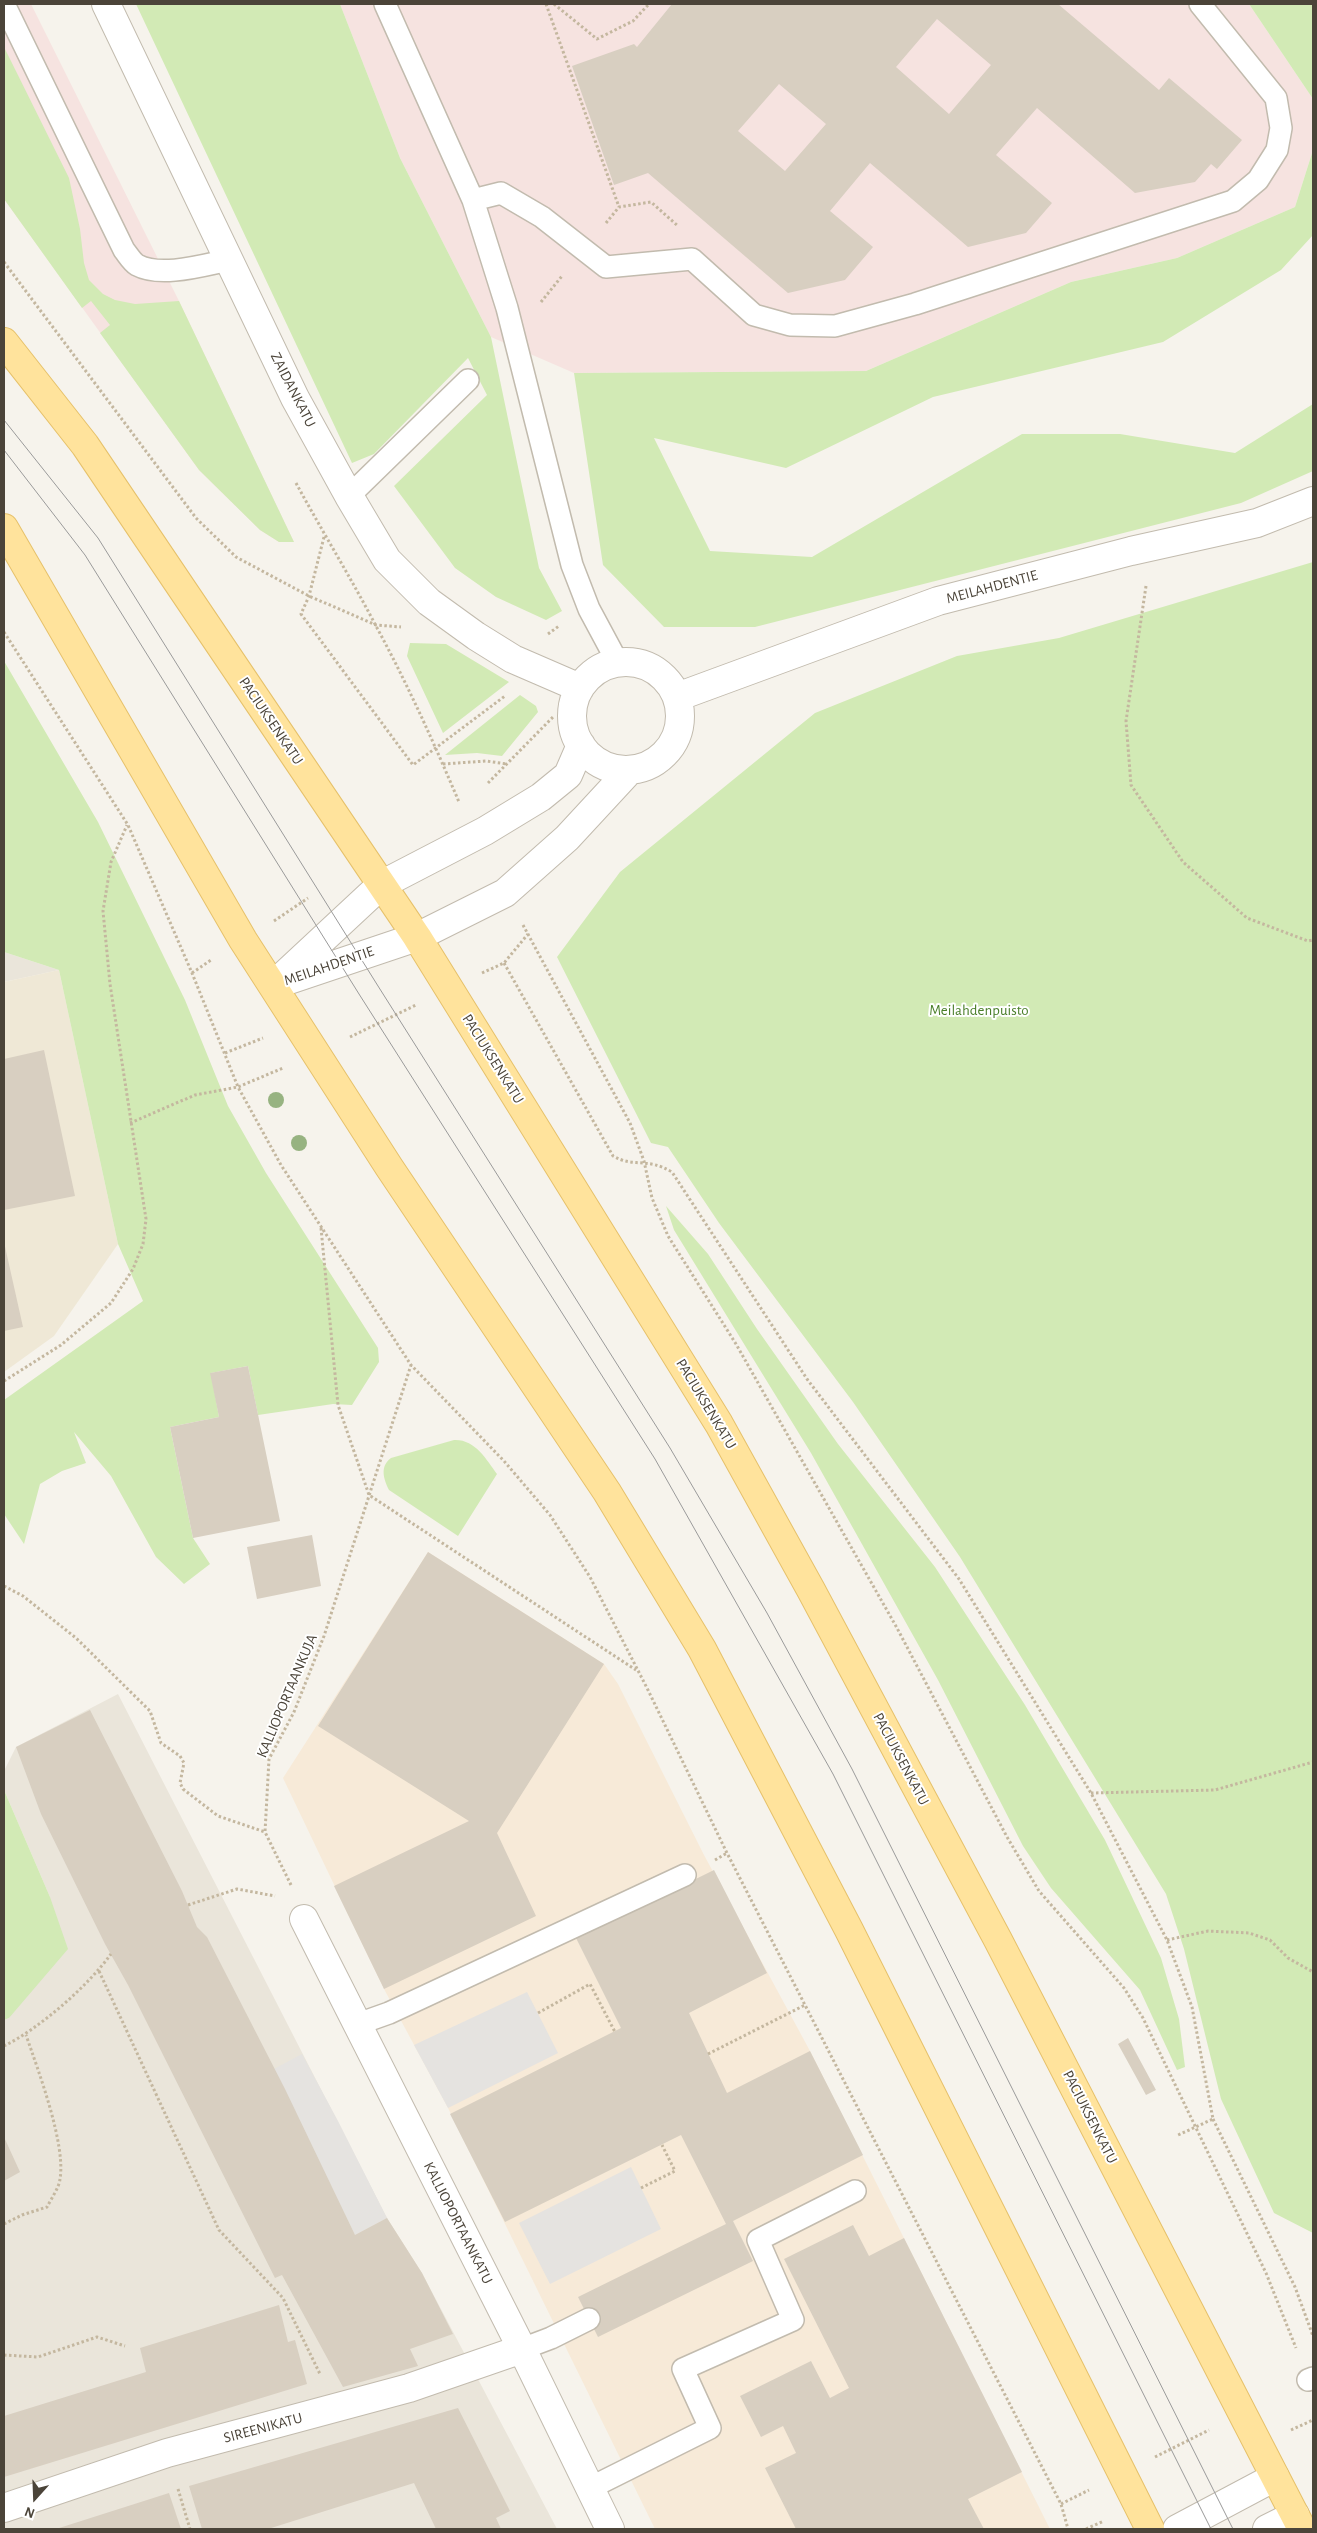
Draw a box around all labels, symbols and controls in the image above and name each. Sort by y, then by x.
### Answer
street label: ZAIDANKATU [266,349,320,431]
street label: MEILAHDENTIE [944,566,1040,608]
street label: PACIUKSENKATU [235,674,307,768]
street label: MEILAHDENTIE [282,942,376,990]
park label: Meilahdenpuisto [929,1001,1029,1019]
street label: PACIUKSENKATU [458,1011,528,1107]
street label: PACIUKSENKATU [672,1356,740,1452]
street label: KALLIOPORTAANKUJA [253,1631,321,1761]
street label: PACIUKSENKATU [869,1710,933,1808]
street label: PACIUKSENKATU [1059,2067,1121,2167]
street label: KALLIOPORTAANKATU [419,2159,497,2287]
street label: SIREENIKATU [222,2409,304,2447]
north arrow [10,2473,60,2523]
text: N [23,2504,37,2520]

